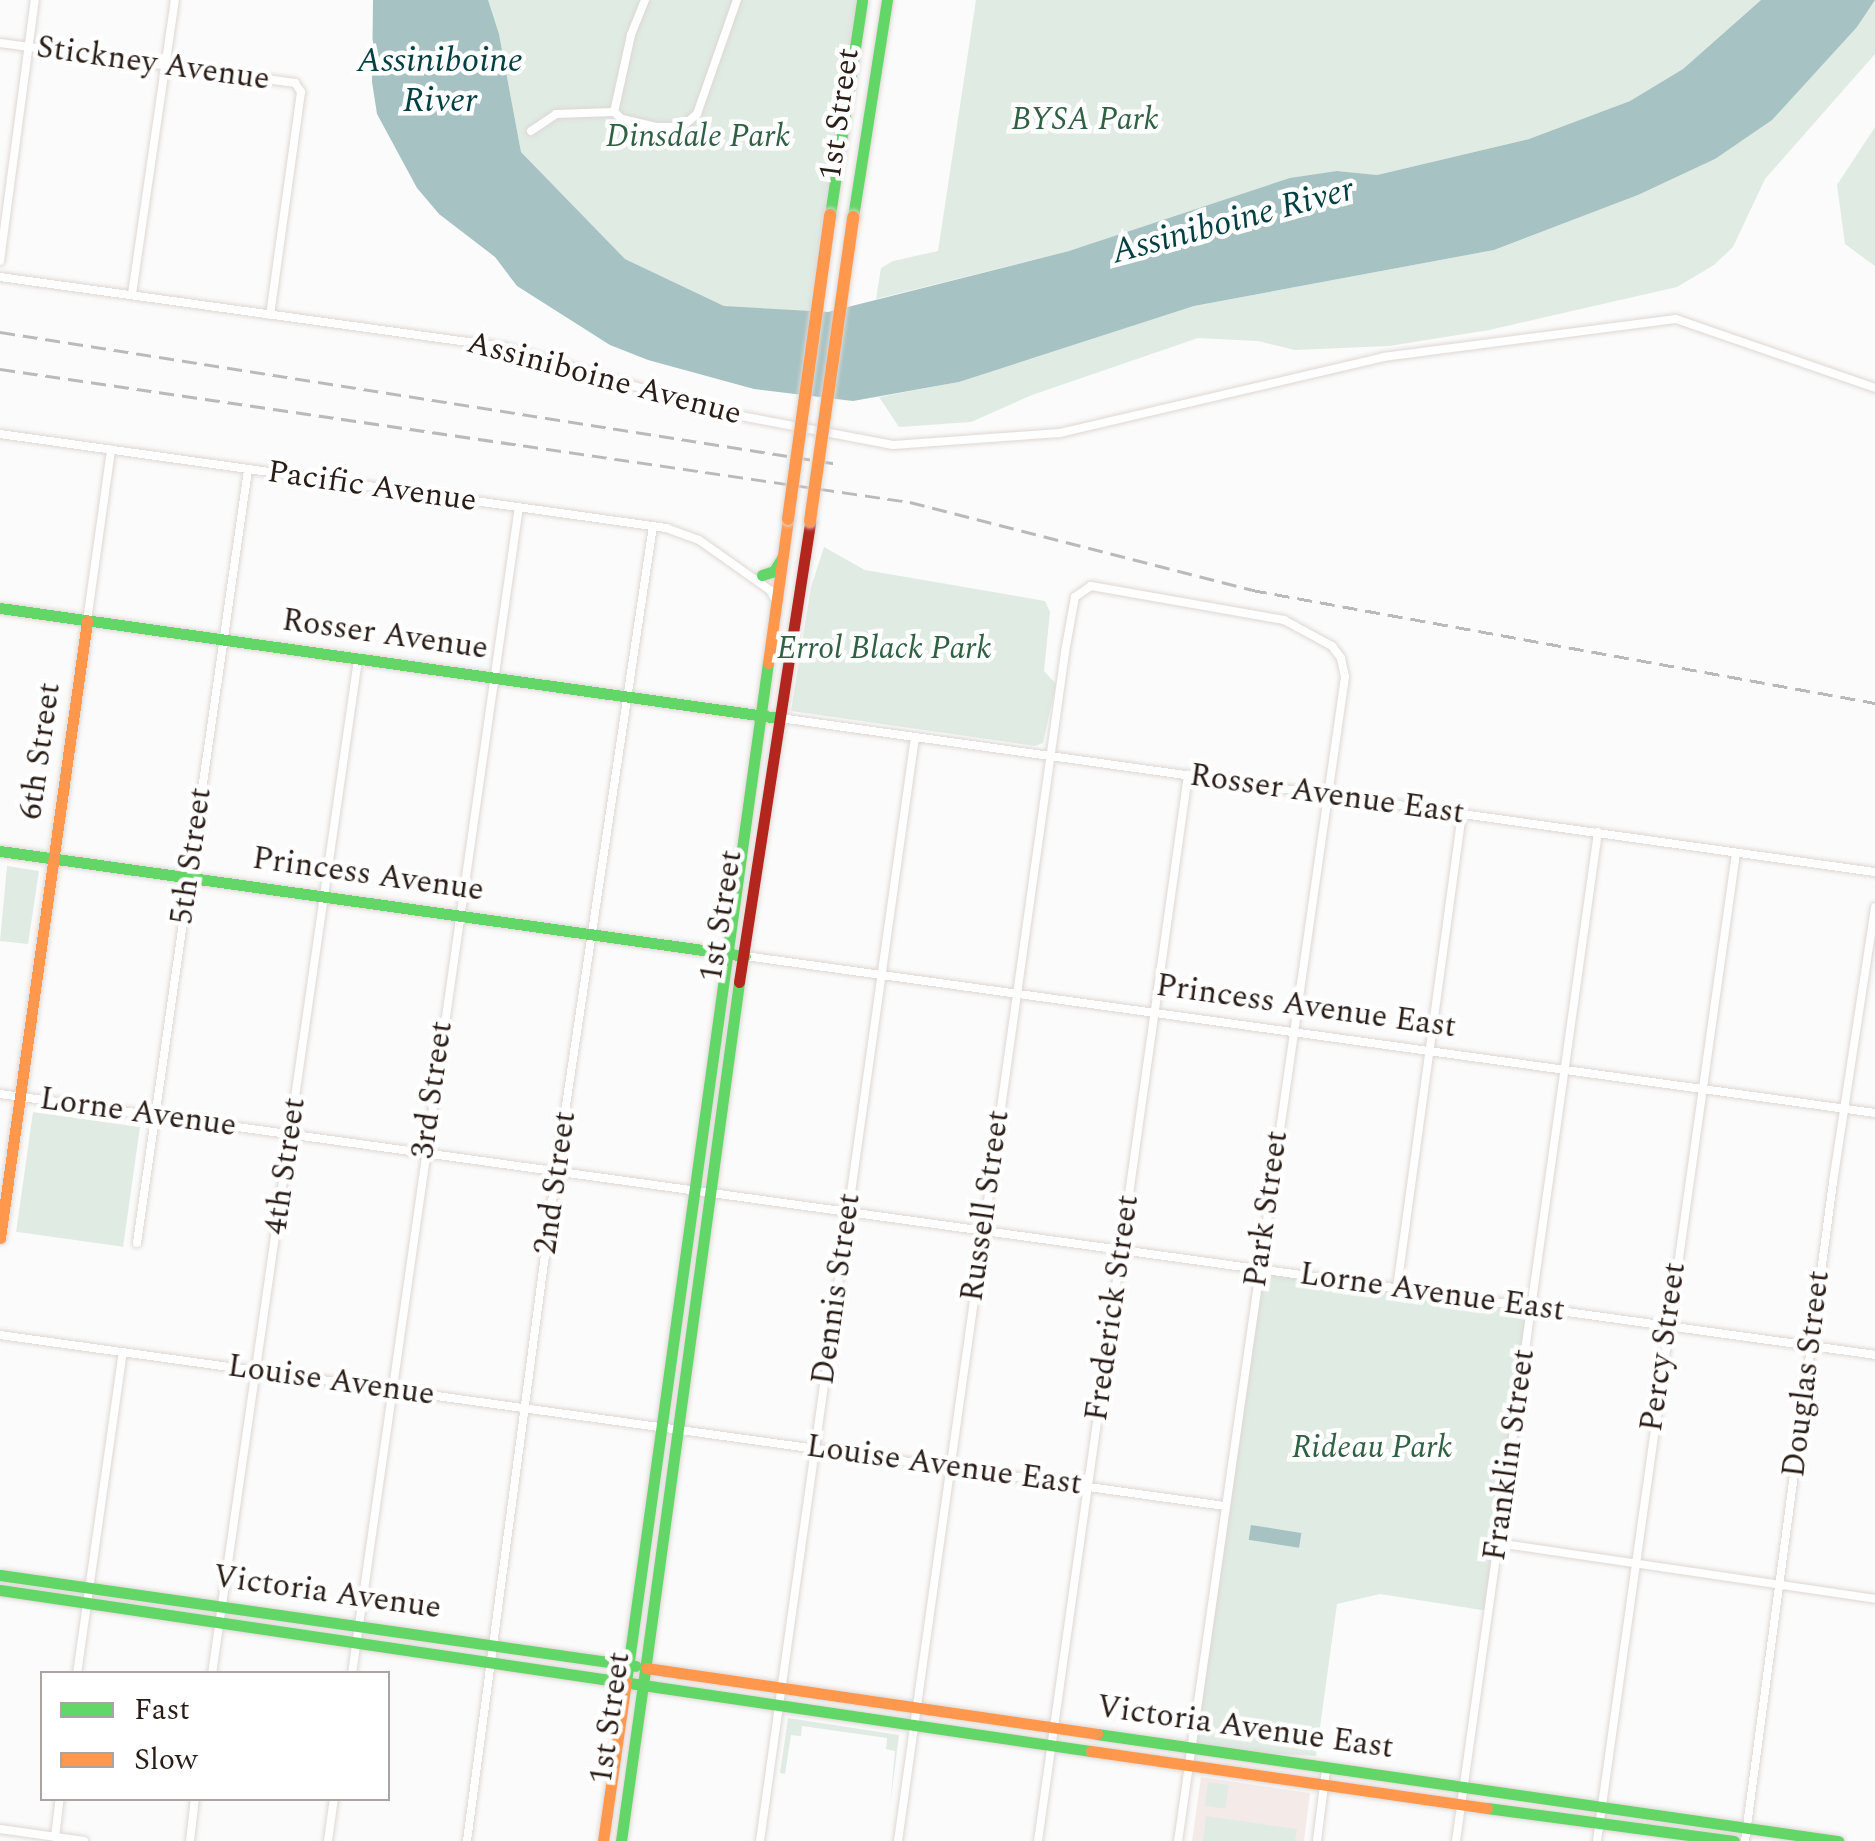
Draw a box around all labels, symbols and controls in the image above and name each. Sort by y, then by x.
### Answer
street label: Stickney Avenue [34,29,272,99]
water label: Assiniboine River [357,40,523,122]
street label: 1st Street [812,46,868,182]
park label: BYSA Park [1011,101,1159,139]
park label: Dinsdale Park [606,118,790,156]
water label: Assiniboine River [1107,168,1359,274]
street label: Assiniboine Avenue [463,324,745,434]
street label: Pacific Avenue [265,453,479,521]
street label: Rosser Avenue [280,602,490,668]
park label: Errol Black Park [777,630,991,668]
street label: 6th Street [12,680,70,822]
street label: Rosser Avenue East [1187,757,1467,833]
street label: 5th Street [163,785,221,927]
street label: Princess Avenue [250,840,486,910]
street label: 1st Street [693,847,751,985]
street label: Princess Avenue East [1154,967,1458,1047]
street label: 3rd Street [404,1019,462,1161]
street label: Lorne Avenue [37,1080,239,1146]
street label: 4th Street [257,1095,315,1237]
street label: Russell Street [954,1108,1018,1304]
street label: 2nd Street [527,1109,585,1257]
street label: Park Street [1237,1128,1297,1290]
street label: Dennis Street [805,1191,869,1387]
street label: Frederick Street [1078,1192,1148,1424]
street label: Lorne Avenue East [1297,1255,1567,1331]
street label: Percy Street [1633,1260,1695,1434]
street label: Douglas Street [1775,1268,1839,1480]
street label: Louise Avenue [225,1347,437,1415]
street label: Franklin Street [1476,1347,1544,1563]
street label: Louise Avenue East [804,1428,1084,1504]
park label: Rideau Park [1292,1429,1452,1467]
street label: Victoria Avenue [211,1558,443,1628]
street label: 1st Street [583,1650,639,1786]
legend [40,1671,390,1801]
text: Fast [134,1687,190,1733]
street label: Victoria Avenue East [1094,1688,1396,1768]
text: Slow [134,1737,198,1783]

